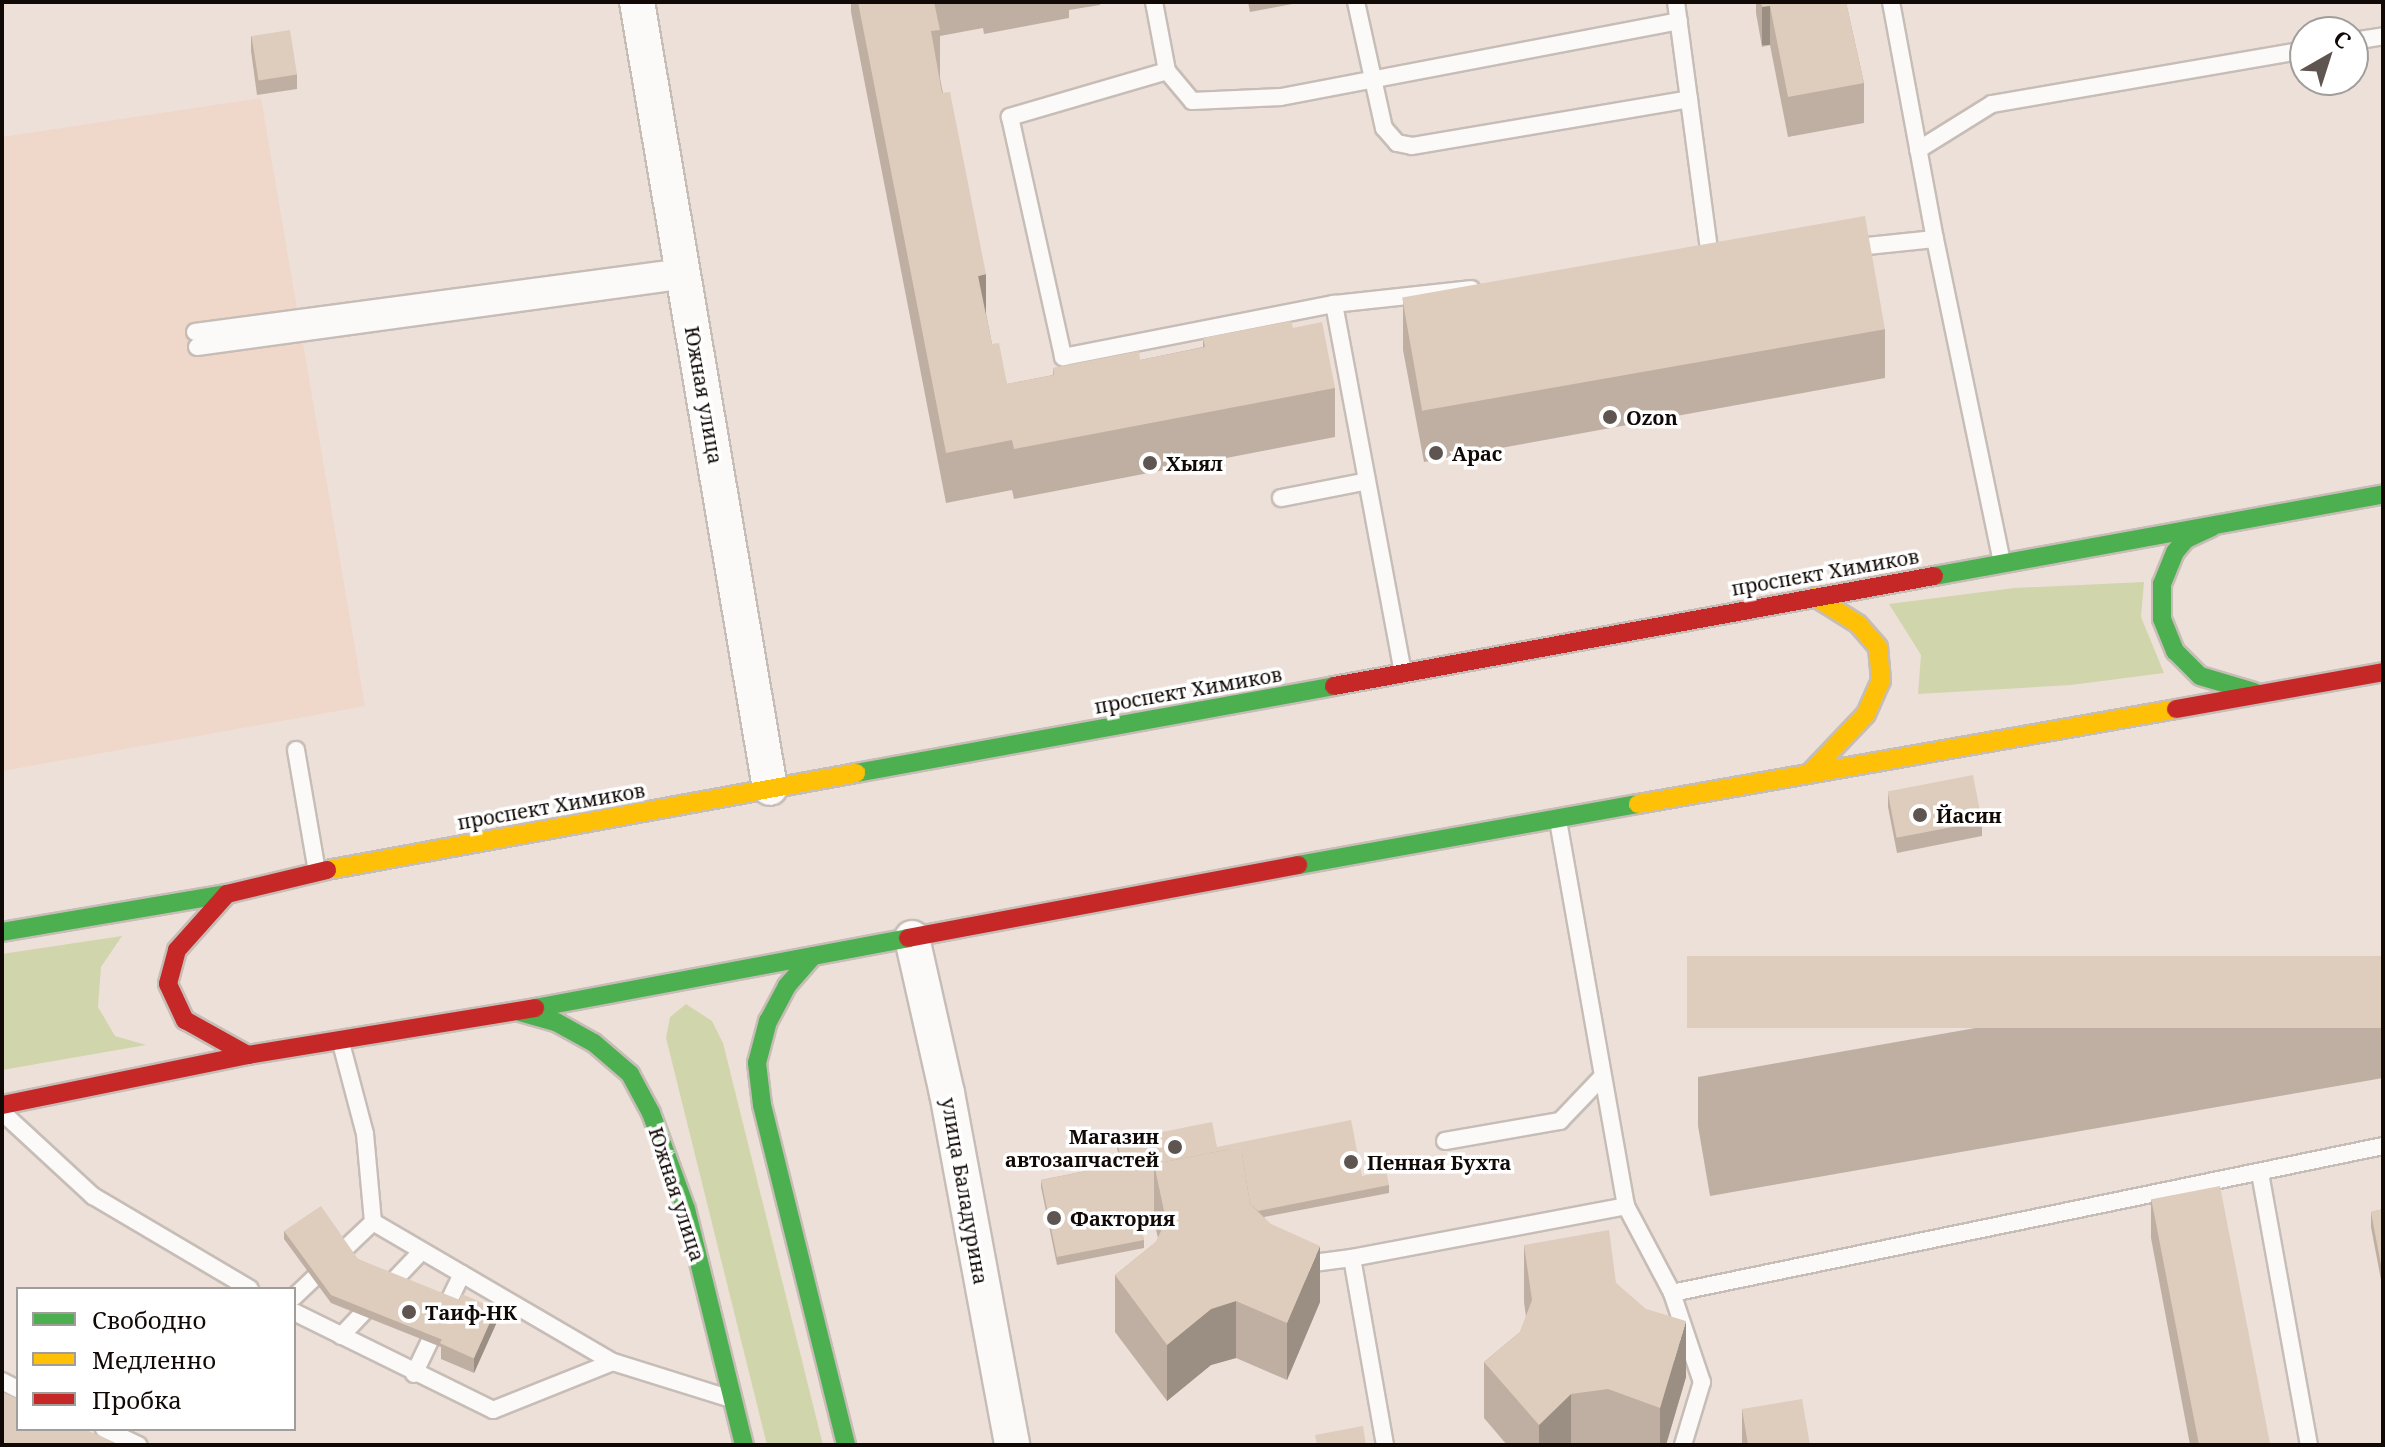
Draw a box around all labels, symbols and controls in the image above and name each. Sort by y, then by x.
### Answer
north arrow [2289,16,2369,96]
text: С [2328,23,2358,55]
street label: Южная улица [680,324,728,466]
place label: Ozon [1626,405,1678,429]
marker: Ozon [1601,408,1619,426]
place label: Арас [1452,441,1502,465]
marker: Арас [1427,444,1445,462]
place label: Хыял [1166,451,1223,475]
marker: Хыял [1141,454,1159,472]
street label: проспект Химиков [1729,544,1921,600]
street label: проспект Химиков [1092,662,1284,718]
street label: проспект Химиков [455,778,647,834]
place label: Йасин [1936,803,2002,827]
marker: Йасин [1911,806,1929,824]
street label: улица Баладурина [937,1096,993,1286]
street label: Южная улица [644,1124,710,1264]
place label: Магазин автозапчастей [1005,1124,1159,1171]
marker: Магазин автозапчастей [1166,1138,1184,1156]
place label: Пенная Бухта [1367,1150,1511,1174]
marker: Пенная Бухта [1342,1153,1360,1171]
place label: Фактория [1070,1206,1175,1230]
marker: Фактория [1045,1209,1063,1227]
legend [16,1287,296,1431]
place label: Таиф-НК [425,1300,517,1324]
text: Свободно [92,1303,206,1336]
marker: Таиф-НК [400,1303,418,1321]
text: Медленно [92,1343,216,1376]
text: Пробка [92,1383,182,1416]

